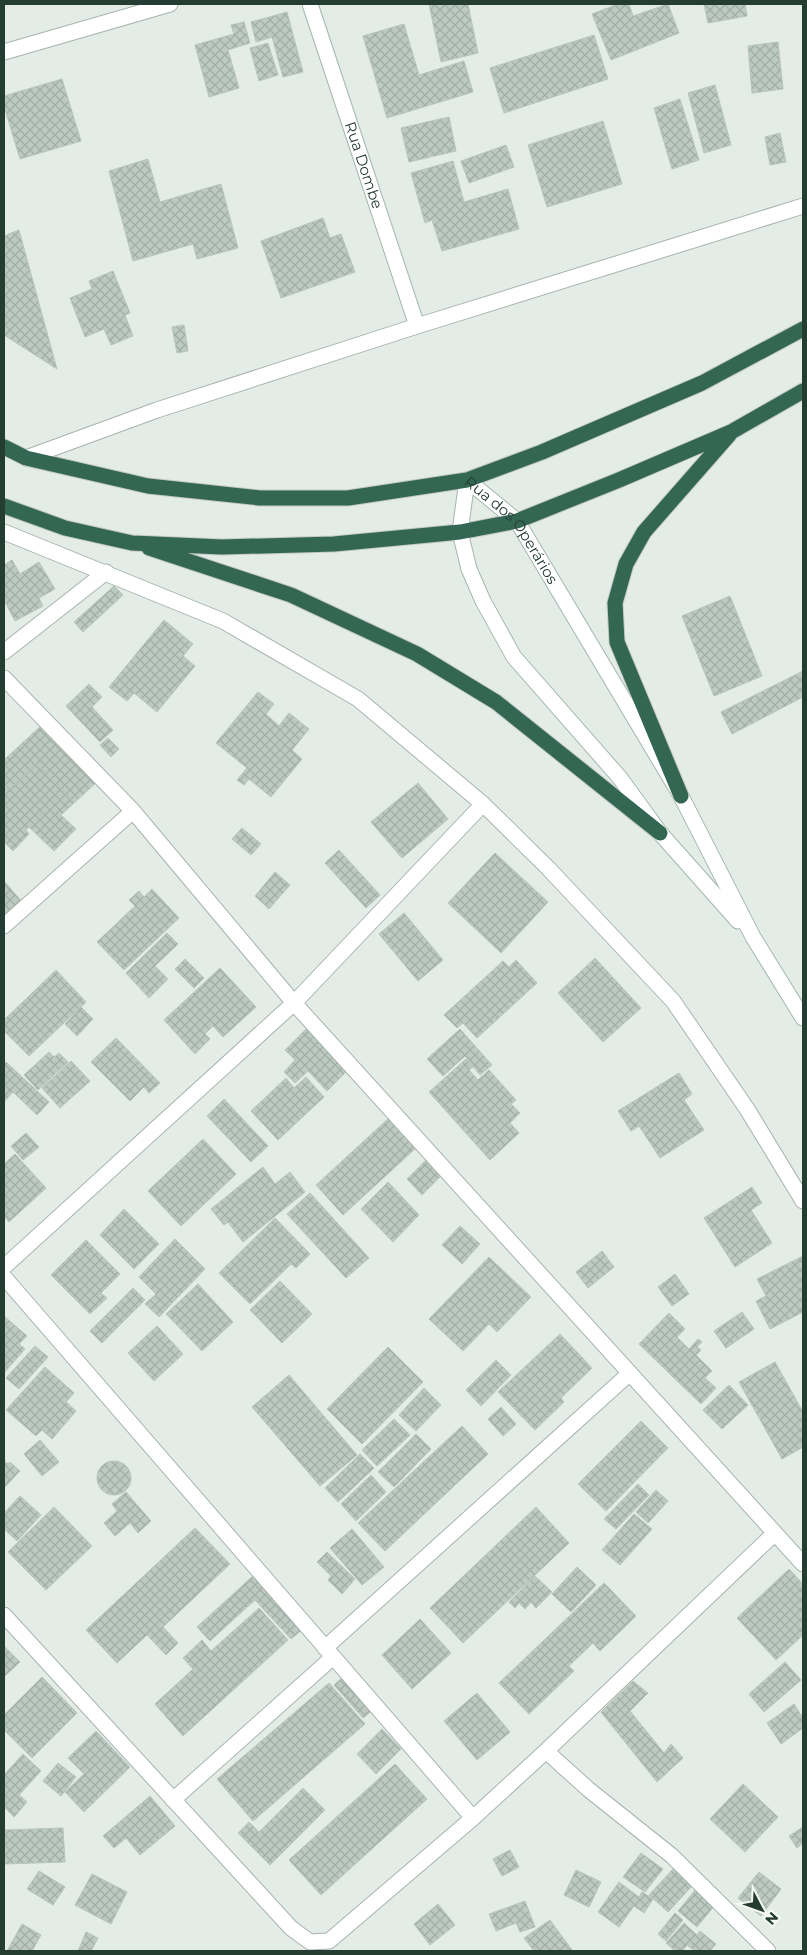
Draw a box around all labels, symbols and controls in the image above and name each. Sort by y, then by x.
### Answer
street label: Rua Dombe [341,119,387,211]
street label: Rua dos Operários [461,472,562,587]
north arrow [737,1885,787,1935]
text: N [761,1908,782,1929]

